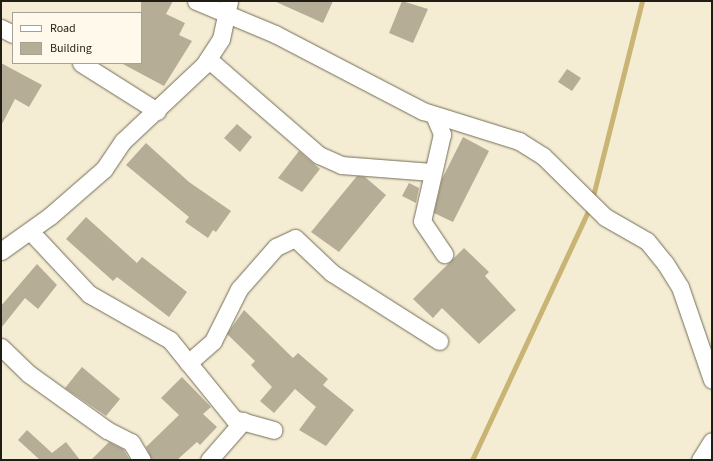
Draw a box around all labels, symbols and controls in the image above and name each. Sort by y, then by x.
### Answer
legend [12,12,142,64]
text: Road [50,20,76,37]
text: Building [50,40,92,57]

